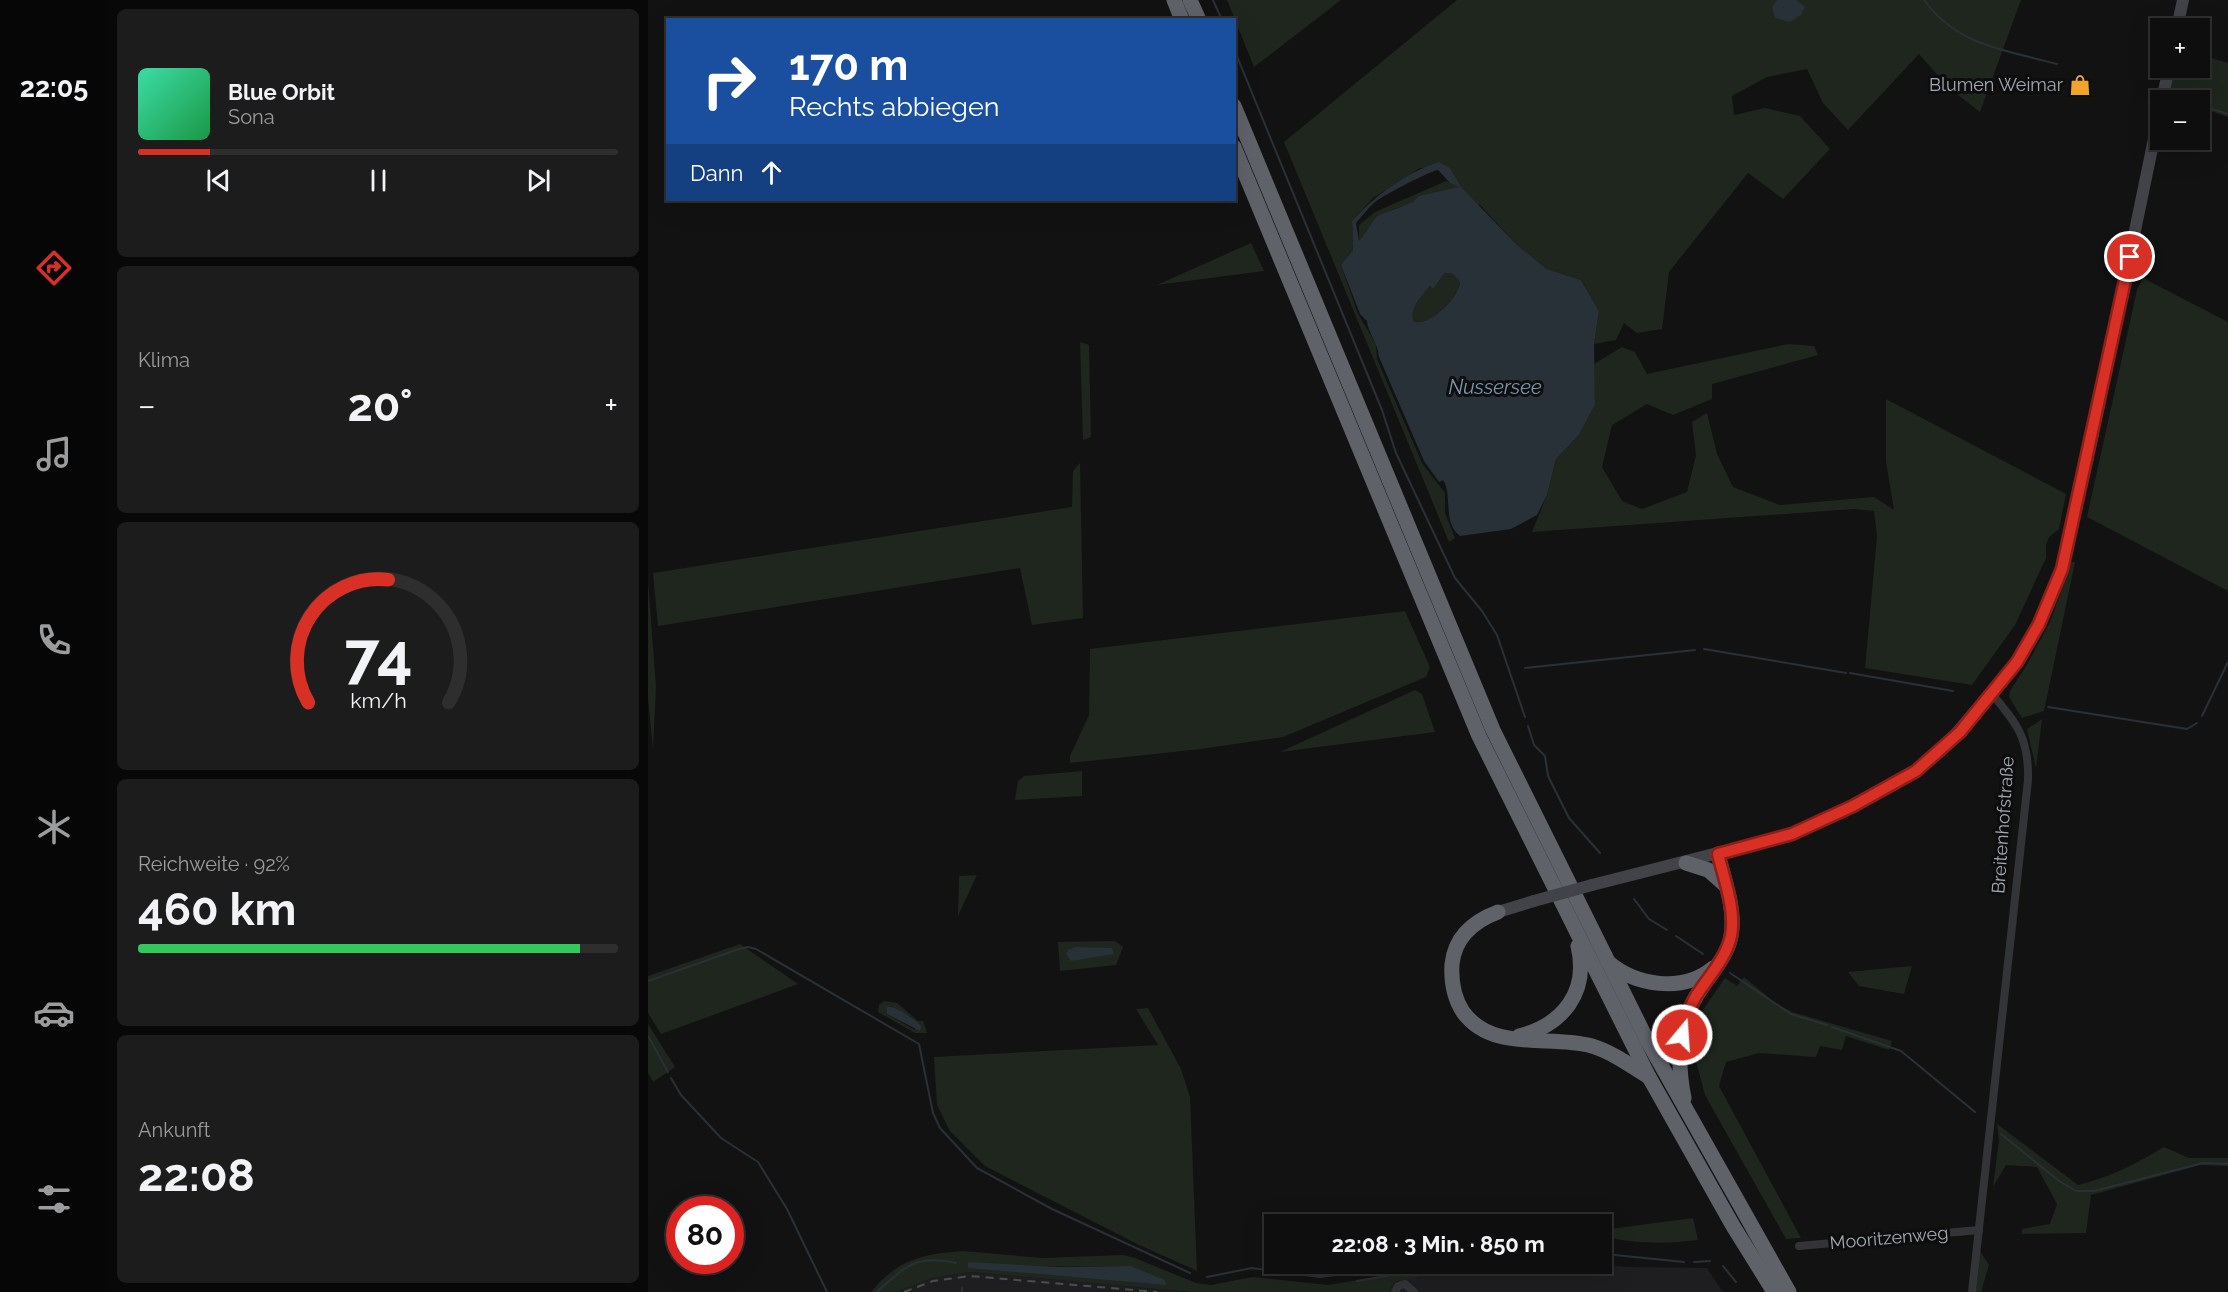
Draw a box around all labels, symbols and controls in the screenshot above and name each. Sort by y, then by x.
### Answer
map controls [2150,18,2210,150]
button: + [2150,18,2210,78]
text: 170 m [789,41,908,90]
icon: right [690,42,768,120]
text: 22:05 [20,72,88,103]
shop icon: Blumen Weimar [2068,73,2092,97]
place label: Blumen Weimar [1929,74,2064,95]
text: Blue Orbit [228,79,335,105]
button: − [2150,90,2210,150]
text: Rechts abbiegen [789,91,999,122]
text: Sona [228,105,275,129]
icon: ahead [755,156,788,189]
text: Dann [690,160,743,186]
icon: previous [202,164,235,197]
icon: pause [362,164,395,197]
icon: next [522,164,555,197]
pin [2104,231,2155,282]
icon: arrive [2113,240,2146,273]
icon: directions [33,247,75,289]
text: Klima [138,348,190,372]
water label: Nussersee [1448,375,1542,399]
text: 20° [347,379,413,432]
text: − [138,386,156,425]
text: + [604,386,618,425]
icon: music [33,433,75,475]
text: 74 [344,618,412,692]
icon: phone [33,619,75,661]
text: km/h [350,688,406,713]
street label: Breitenhofstraße [1987,755,2018,894]
icon: climate [33,806,75,848]
text: Reichweite · 92% [138,852,290,876]
text: 460 km [138,883,296,936]
icon: car [33,992,75,1034]
position arrow [1650,1003,1714,1067]
text: Ankunft [138,1118,211,1142]
text: 22:08 [138,1149,255,1202]
icon: filters [33,1178,75,1220]
speed limit sign: 80 [666,1196,744,1274]
street label: Mooritzenweg [1829,1222,1949,1253]
text: 22:08 · 3 Min. · 850 m [1331,1231,1545,1257]

